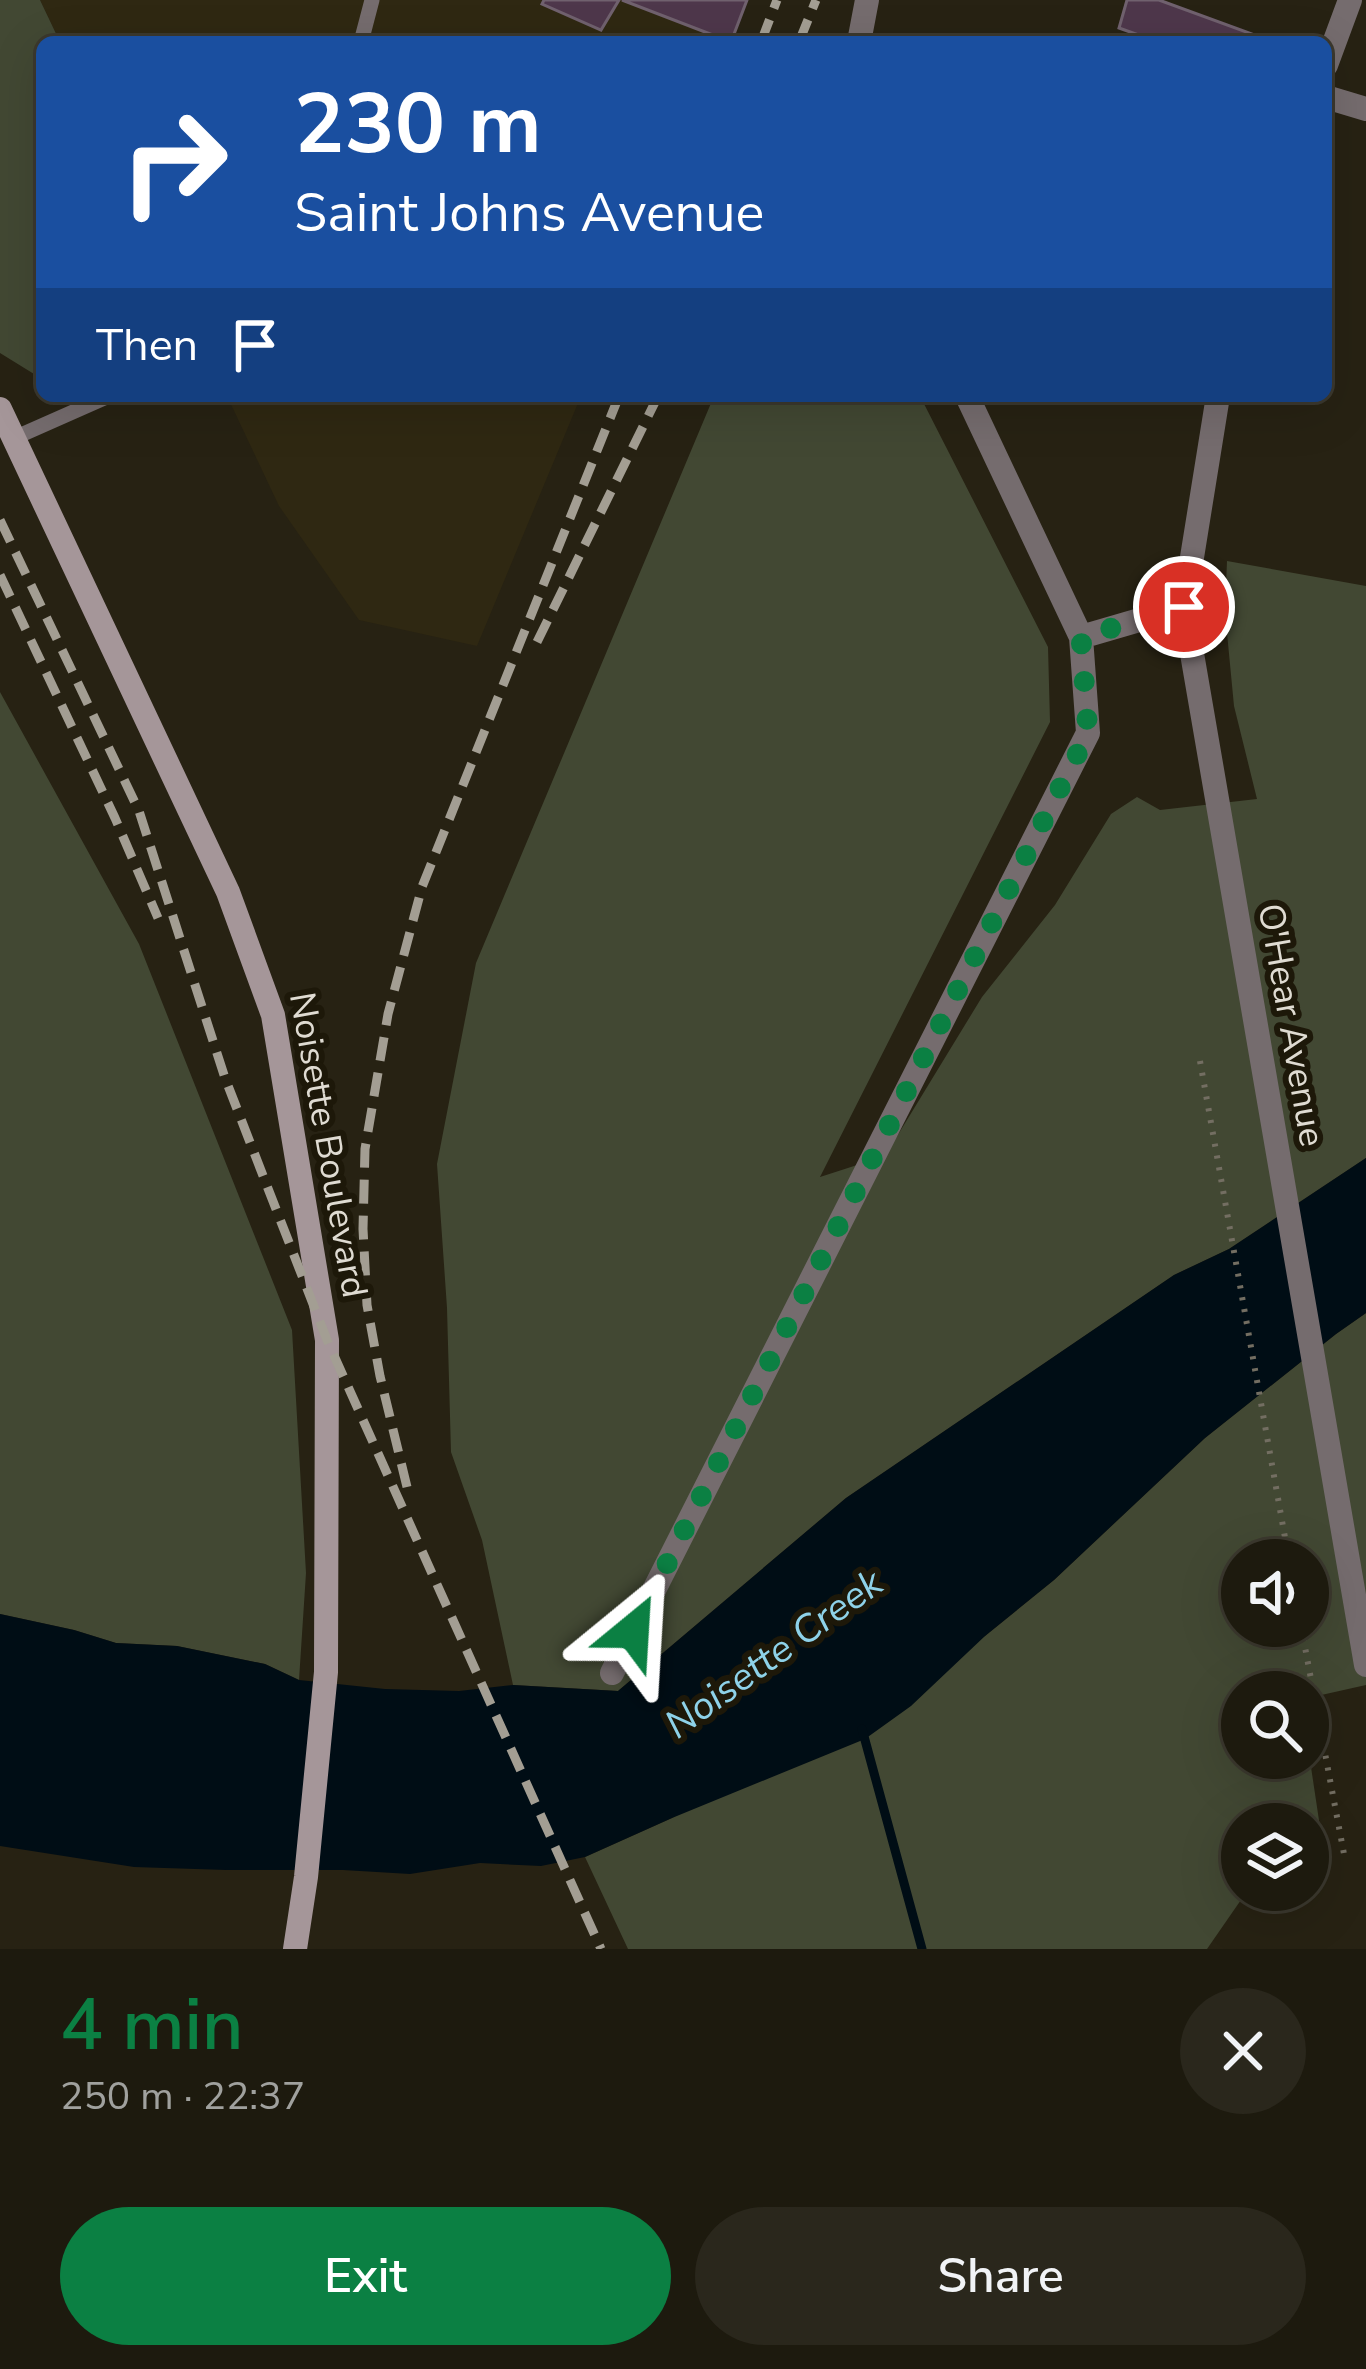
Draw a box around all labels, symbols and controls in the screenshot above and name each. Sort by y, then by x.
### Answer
text: 230 m [294,67,542,182]
icon: right [96,84,252,240]
text: Saint Johns Avenue [294,176,764,250]
icon: arrive [222,312,288,378]
text: Then [96,315,198,376]
pin [1133,556,1235,658]
icon: arrive [1151,574,1217,640]
street label: O'Hear Avenue [1246,900,1336,1150]
street label: Noisette Boulevard [277,988,379,1302]
map controls [1221,1539,1329,1911]
button: sound [1221,1539,1329,1647]
water label: Noisette Creek [654,1556,895,1751]
position arrow [570,1568,696,1694]
button: search [1221,1671,1329,1779]
button: layers [1221,1803,1329,1911]
text: 4 min [60,1976,243,2074]
button: close [1180,1988,1306,2114]
text: 250 m · 22:37 [60,2070,305,2123]
button: Exit [60,2207,671,2345]
button: Share [695,2207,1306,2345]

